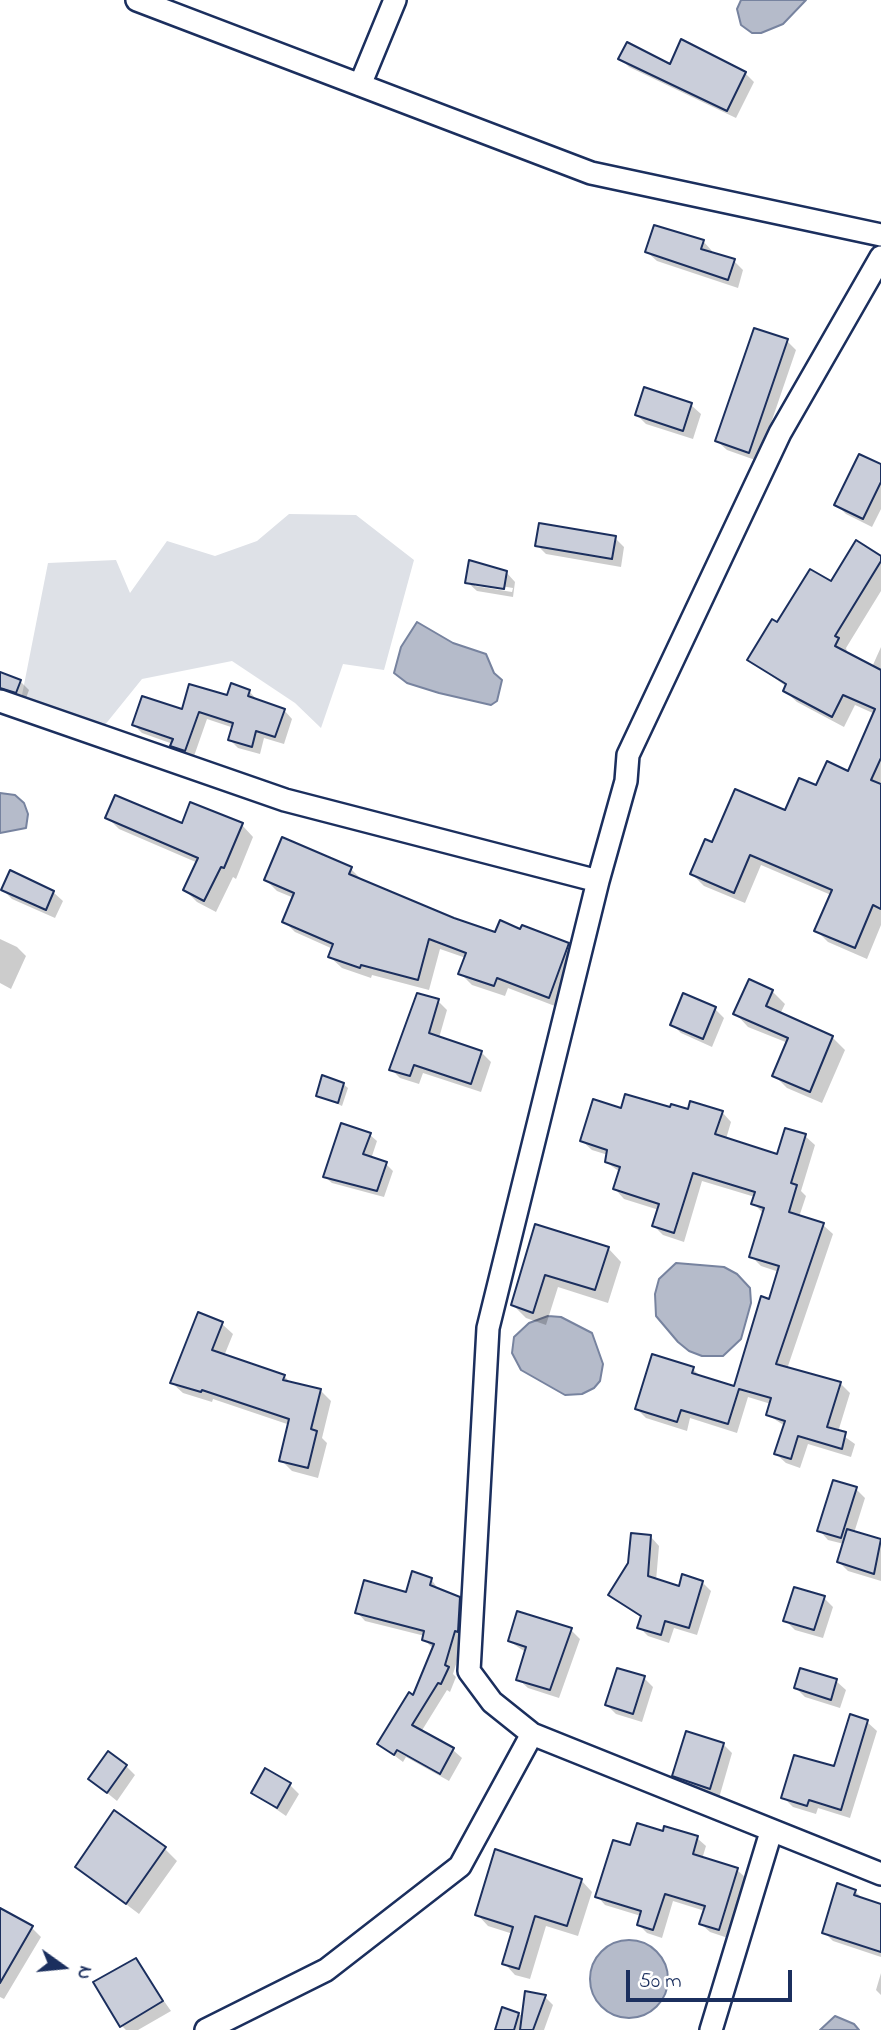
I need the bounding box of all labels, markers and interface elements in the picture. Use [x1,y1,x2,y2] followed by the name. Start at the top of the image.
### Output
[28,1932,98,2002] north arrow
[629,1956,795,2000] scale bar
[69,1963,98,1982] text: N
[639,1967,682,1997] text: 50 m

